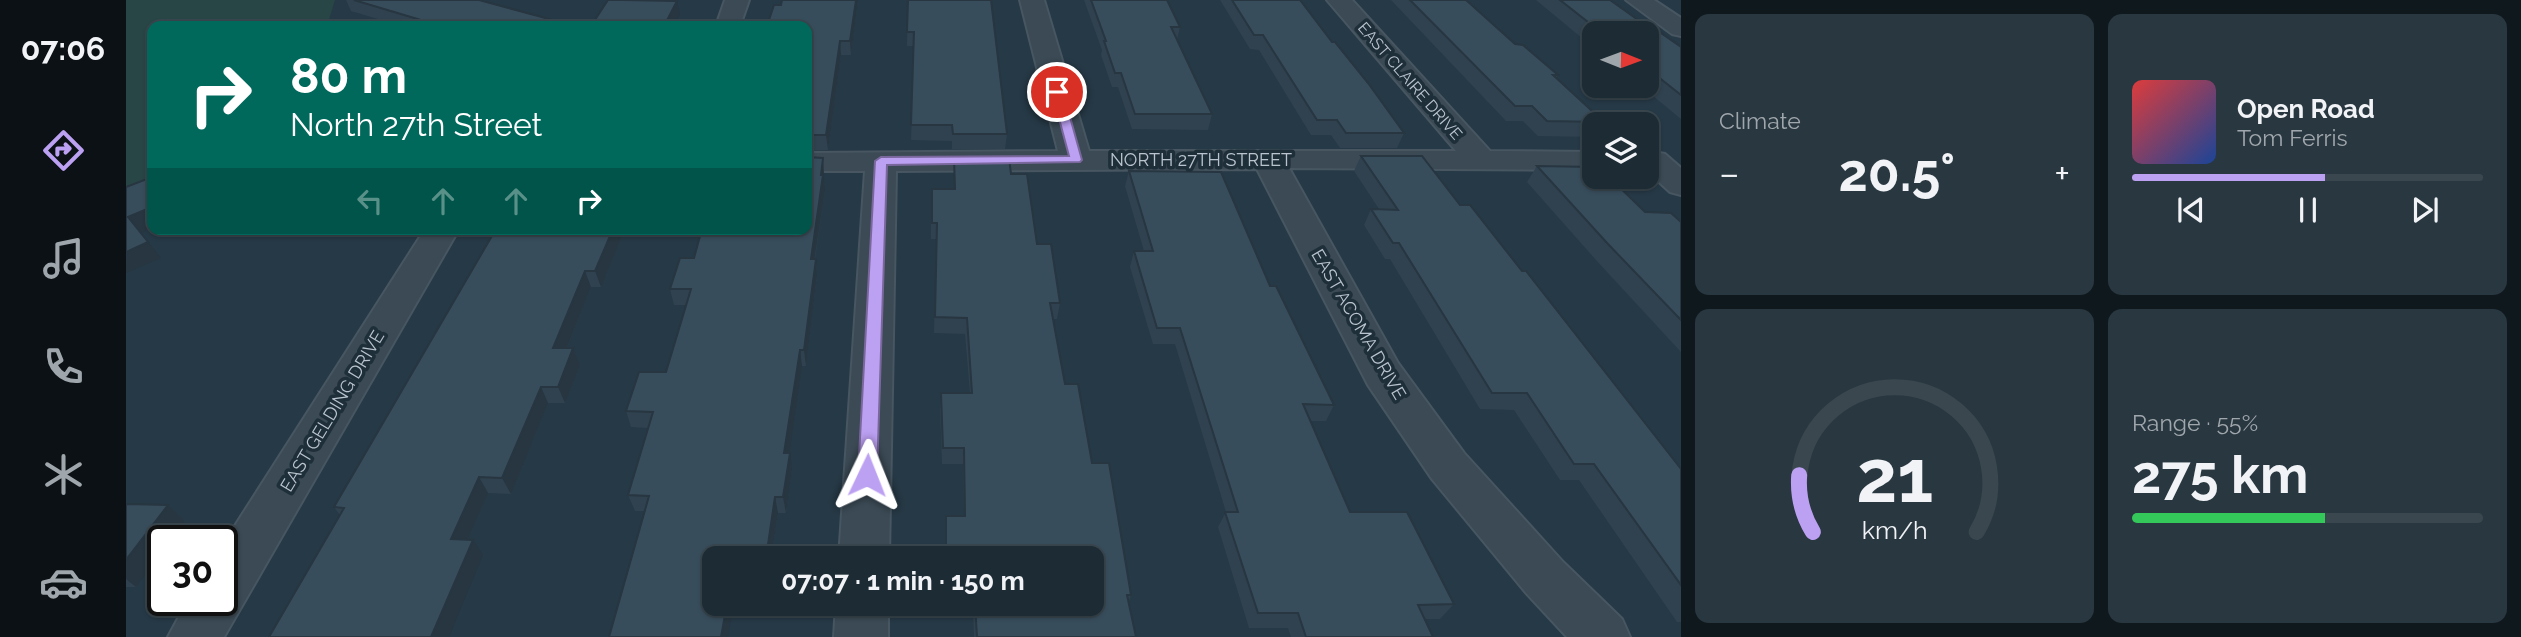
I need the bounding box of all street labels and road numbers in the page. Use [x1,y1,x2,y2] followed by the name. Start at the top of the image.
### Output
[1354,18,1466,144] street label: EAST CLAIRE DRIVE
[1110,149,1292,170] street label: NORTH 27TH STREET
[1307,245,1411,403] street label: EAST ACOMA DRIVE
[276,327,388,495] street label: EAST GELDING DRIVE

